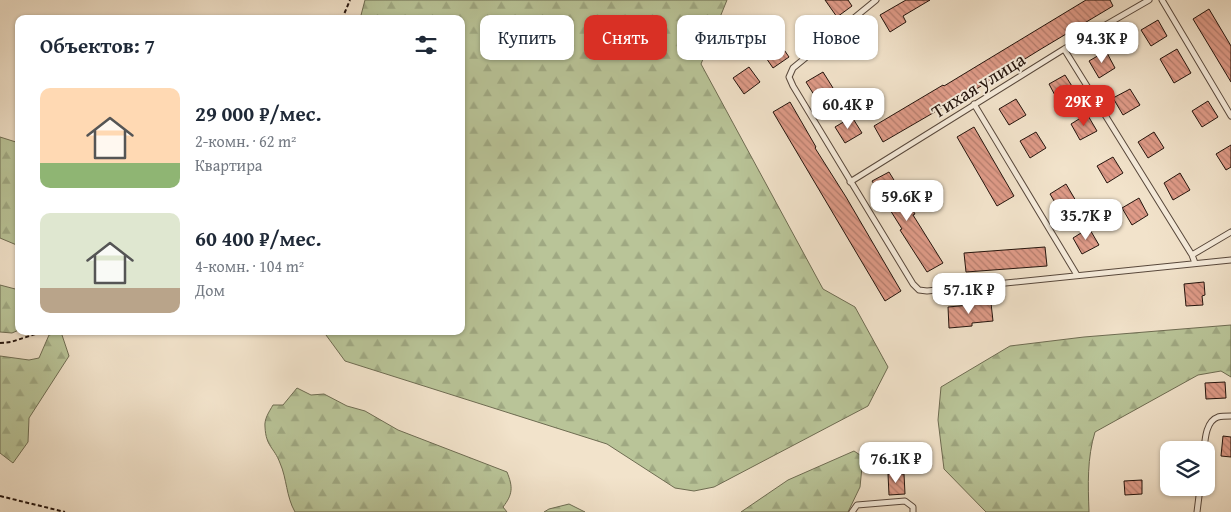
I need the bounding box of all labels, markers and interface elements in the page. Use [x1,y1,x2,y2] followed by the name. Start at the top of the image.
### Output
[480,15,574,60] chip: Купить
[584,15,667,60] chip: Снять
[677,15,785,60] chip: Фильтры
[795,15,878,60] chip: Новое
[1056,22,1148,64] pin: 94.3K ₽
[1076,26,1128,50] text: 94.3K ₽
[40,30,155,61] text: Объектов: 7
[412,31,440,59] icon: filters
[926,45,1030,125] street label: Тихая улица
[1049,84,1119,127] pin: 29K ₽
[802,88,894,130] pin: 60.4K ₽
[1065,89,1103,113] text: 29K ₽
[822,92,874,116] text: 60.4K ₽
[195,98,321,129] text: 29 000 ₽/мес.
[80,108,140,168] icon: home
[195,129,296,153] text: 2-комн. · 62 m²
[195,153,262,177] text: Квартира
[861,180,953,222] pin: 59.6K ₽
[881,184,933,208] text: 59.6K ₽
[1040,198,1132,241] pin: 35.7K ₽
[1060,203,1112,227] text: 35.7K ₽
[195,223,321,254] text: 60 400 ₽/мес.
[80,233,140,293] icon: home
[195,254,304,278] text: 4-комн. · 104 m²
[923,272,1015,315] pin: 57.1K ₽
[943,277,995,301] text: 57.1K ₽
[195,278,225,302] text: Дом
[1160,441,1215,496] map controls
[1160,441,1215,496] button: layers
[850,442,942,484] pin: 76.1K ₽
[870,446,922,470] text: 76.1K ₽

